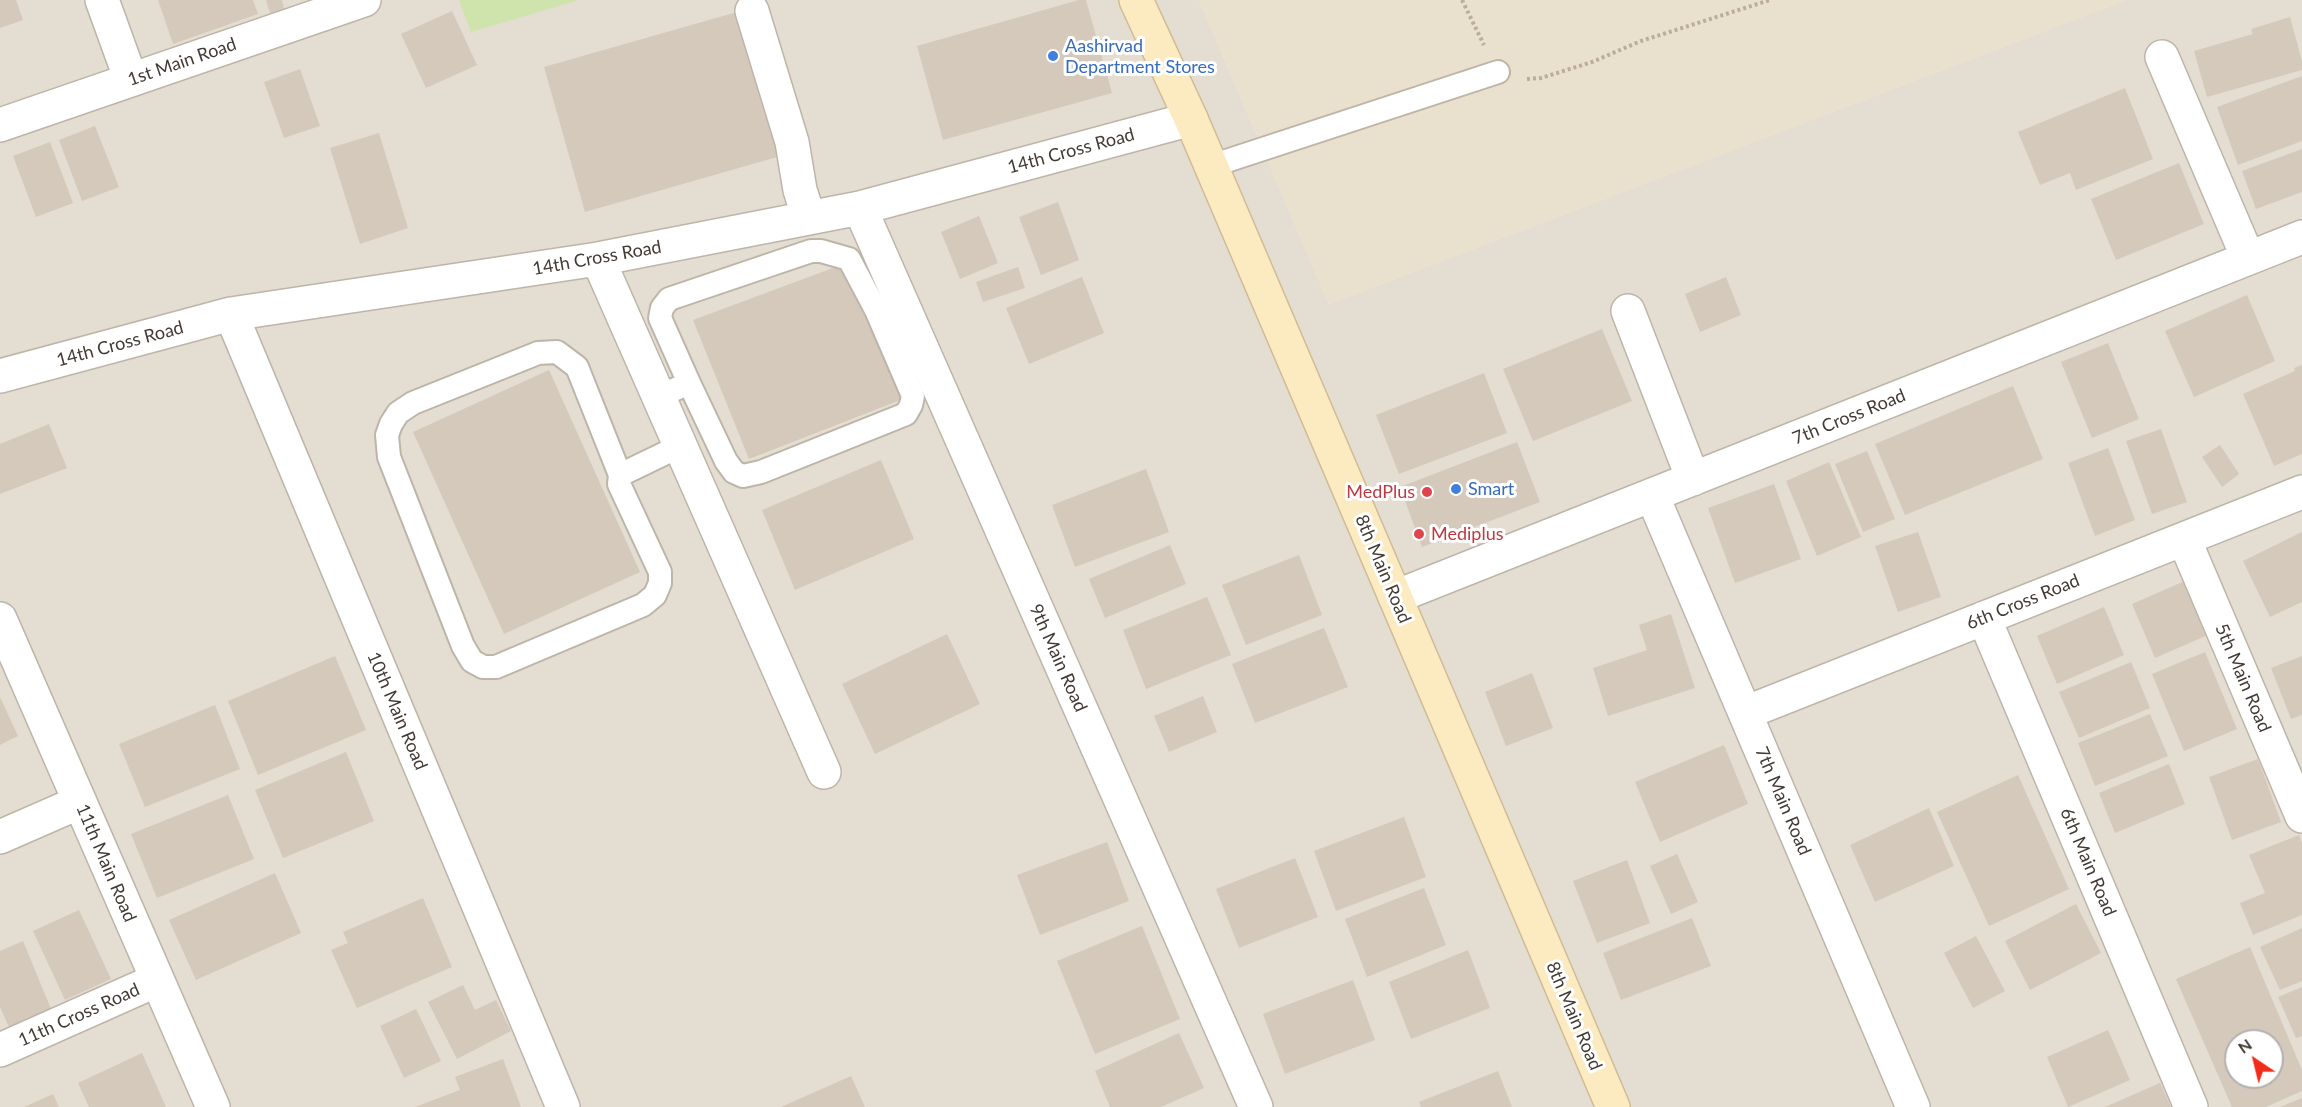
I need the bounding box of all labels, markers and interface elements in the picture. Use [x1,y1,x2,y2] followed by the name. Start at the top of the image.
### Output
[125,33,239,91] street label: 1st Main Road
[1065,35,1215,78] place label: Aashirvad Department Stores
[1046,49,1060,63] marker: Aashirvad Department Stores
[1005,124,1137,178] street label: 14th Cross Road
[531,236,663,280] street label: 14th Cross Road
[54,317,186,371] street label: 14th Cross Road
[1789,385,1909,449] street label: 7th Cross Road
[1468,478,1514,500] place label: Smart
[1346,481,1415,503] place label: MedPlus
[1449,482,1463,496] marker: Smart
[1420,485,1434,499] marker: MedPlus
[1350,511,1416,627] street label: 8th Main Road
[1431,523,1504,545] place label: Mediplus
[1412,527,1426,541] marker: Mediplus
[1963,570,2083,634] street label: 6th Cross Road
[1025,601,1091,715] street label: 9th Main Road
[2210,620,2276,736] street label: 5th Main Road
[362,649,432,773] street label: 10th Main Road
[1750,743,1816,859] street label: 7th Main Road
[71,801,141,925] street label: 11th Main Road
[2055,804,2121,920] street label: 6th Main Road
[1541,958,1607,1074] street label: 8th Main Road
[15,979,143,1051] street label: 11th Cross Road
[2224,1029,2284,1089] north arrow
[2234,1034,2255,1057] text: N

